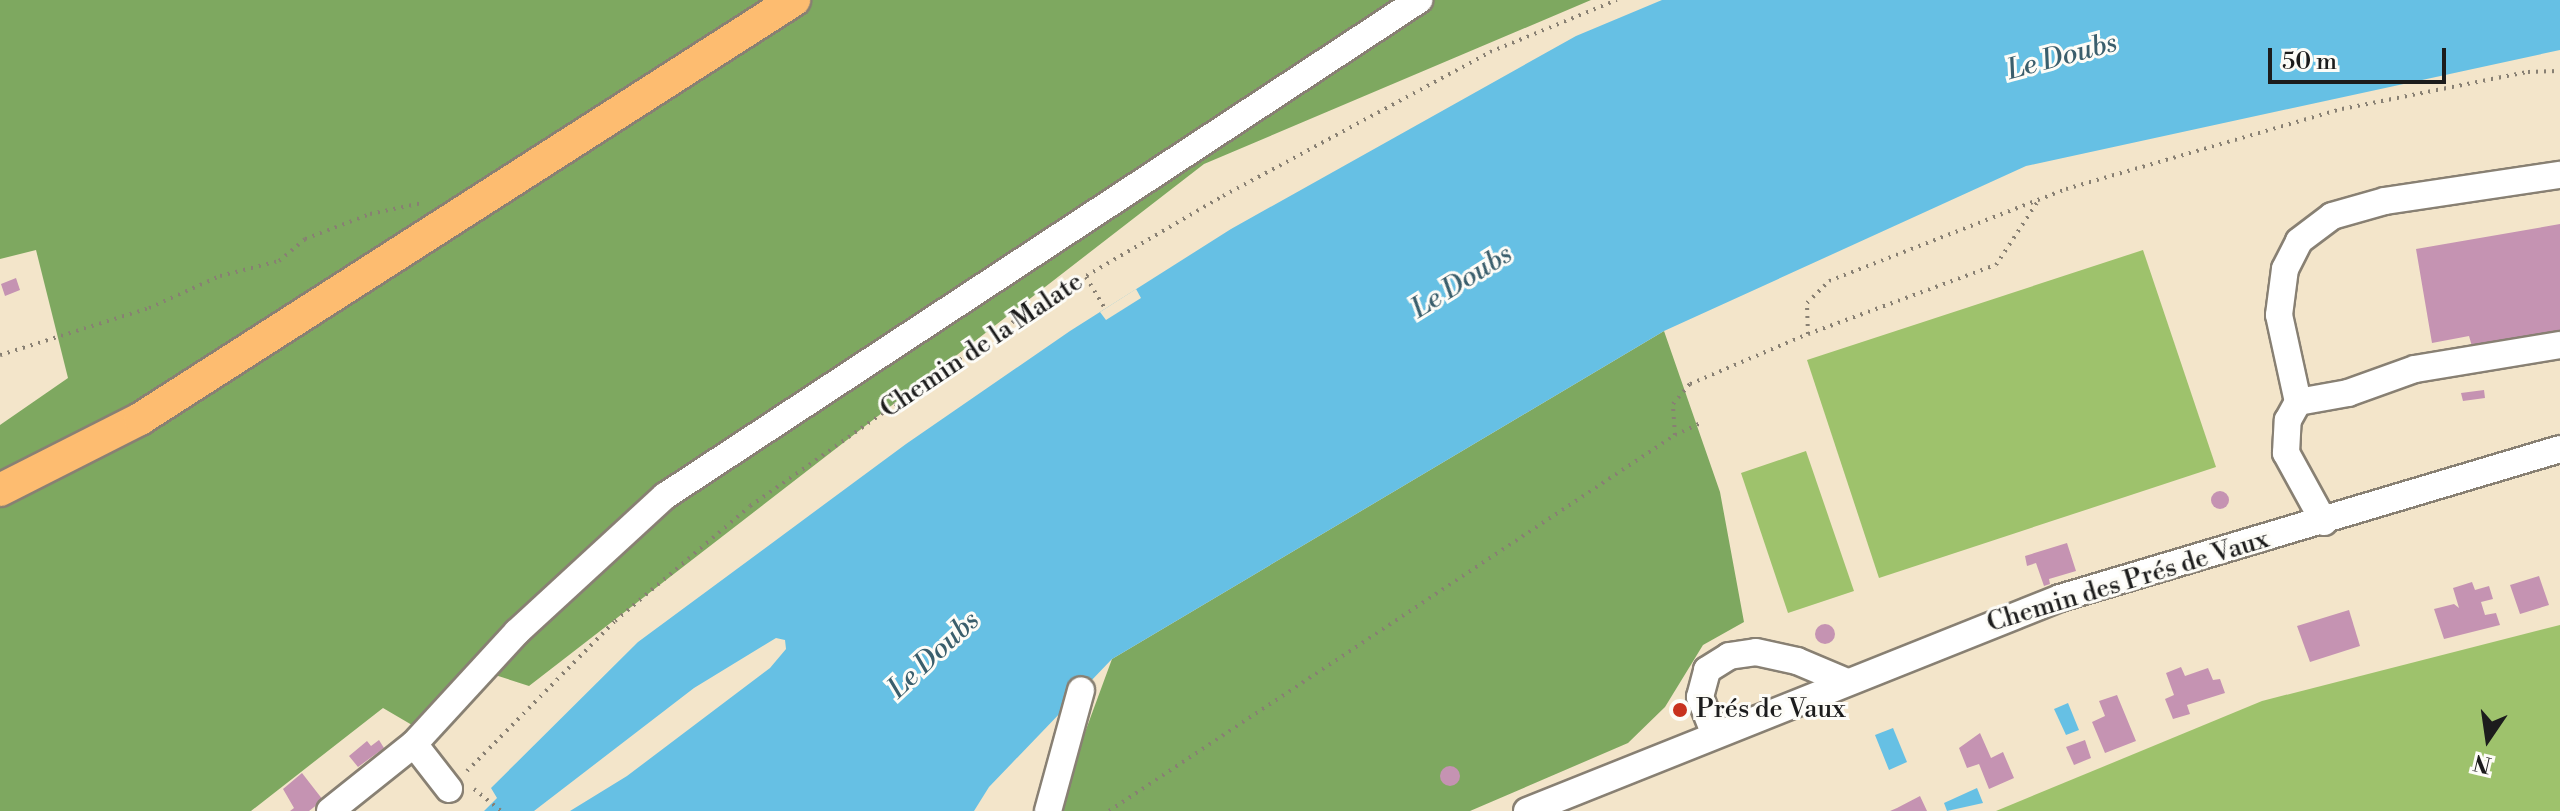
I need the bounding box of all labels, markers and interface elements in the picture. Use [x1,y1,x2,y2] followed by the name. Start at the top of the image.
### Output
[2003,26,2121,88] water label: Le Doubs
[2272,32,2450,82] scale bar
[2282,47,2337,77] text: 50 m
[1405,238,1519,326] water label: Le Doubs
[875,267,1089,425] street label: Chemin de la Malate
[1983,524,2273,640] street label: Chemin des Prés de Vaux
[881,604,987,706] water label: Le Doubs
[1696,694,1845,726] place label: Prés de Vaux
[2448,699,2528,779] north arrow
[1671,701,1689,719] marker: Prés de Vaux
[2471,748,2494,778] text: N

